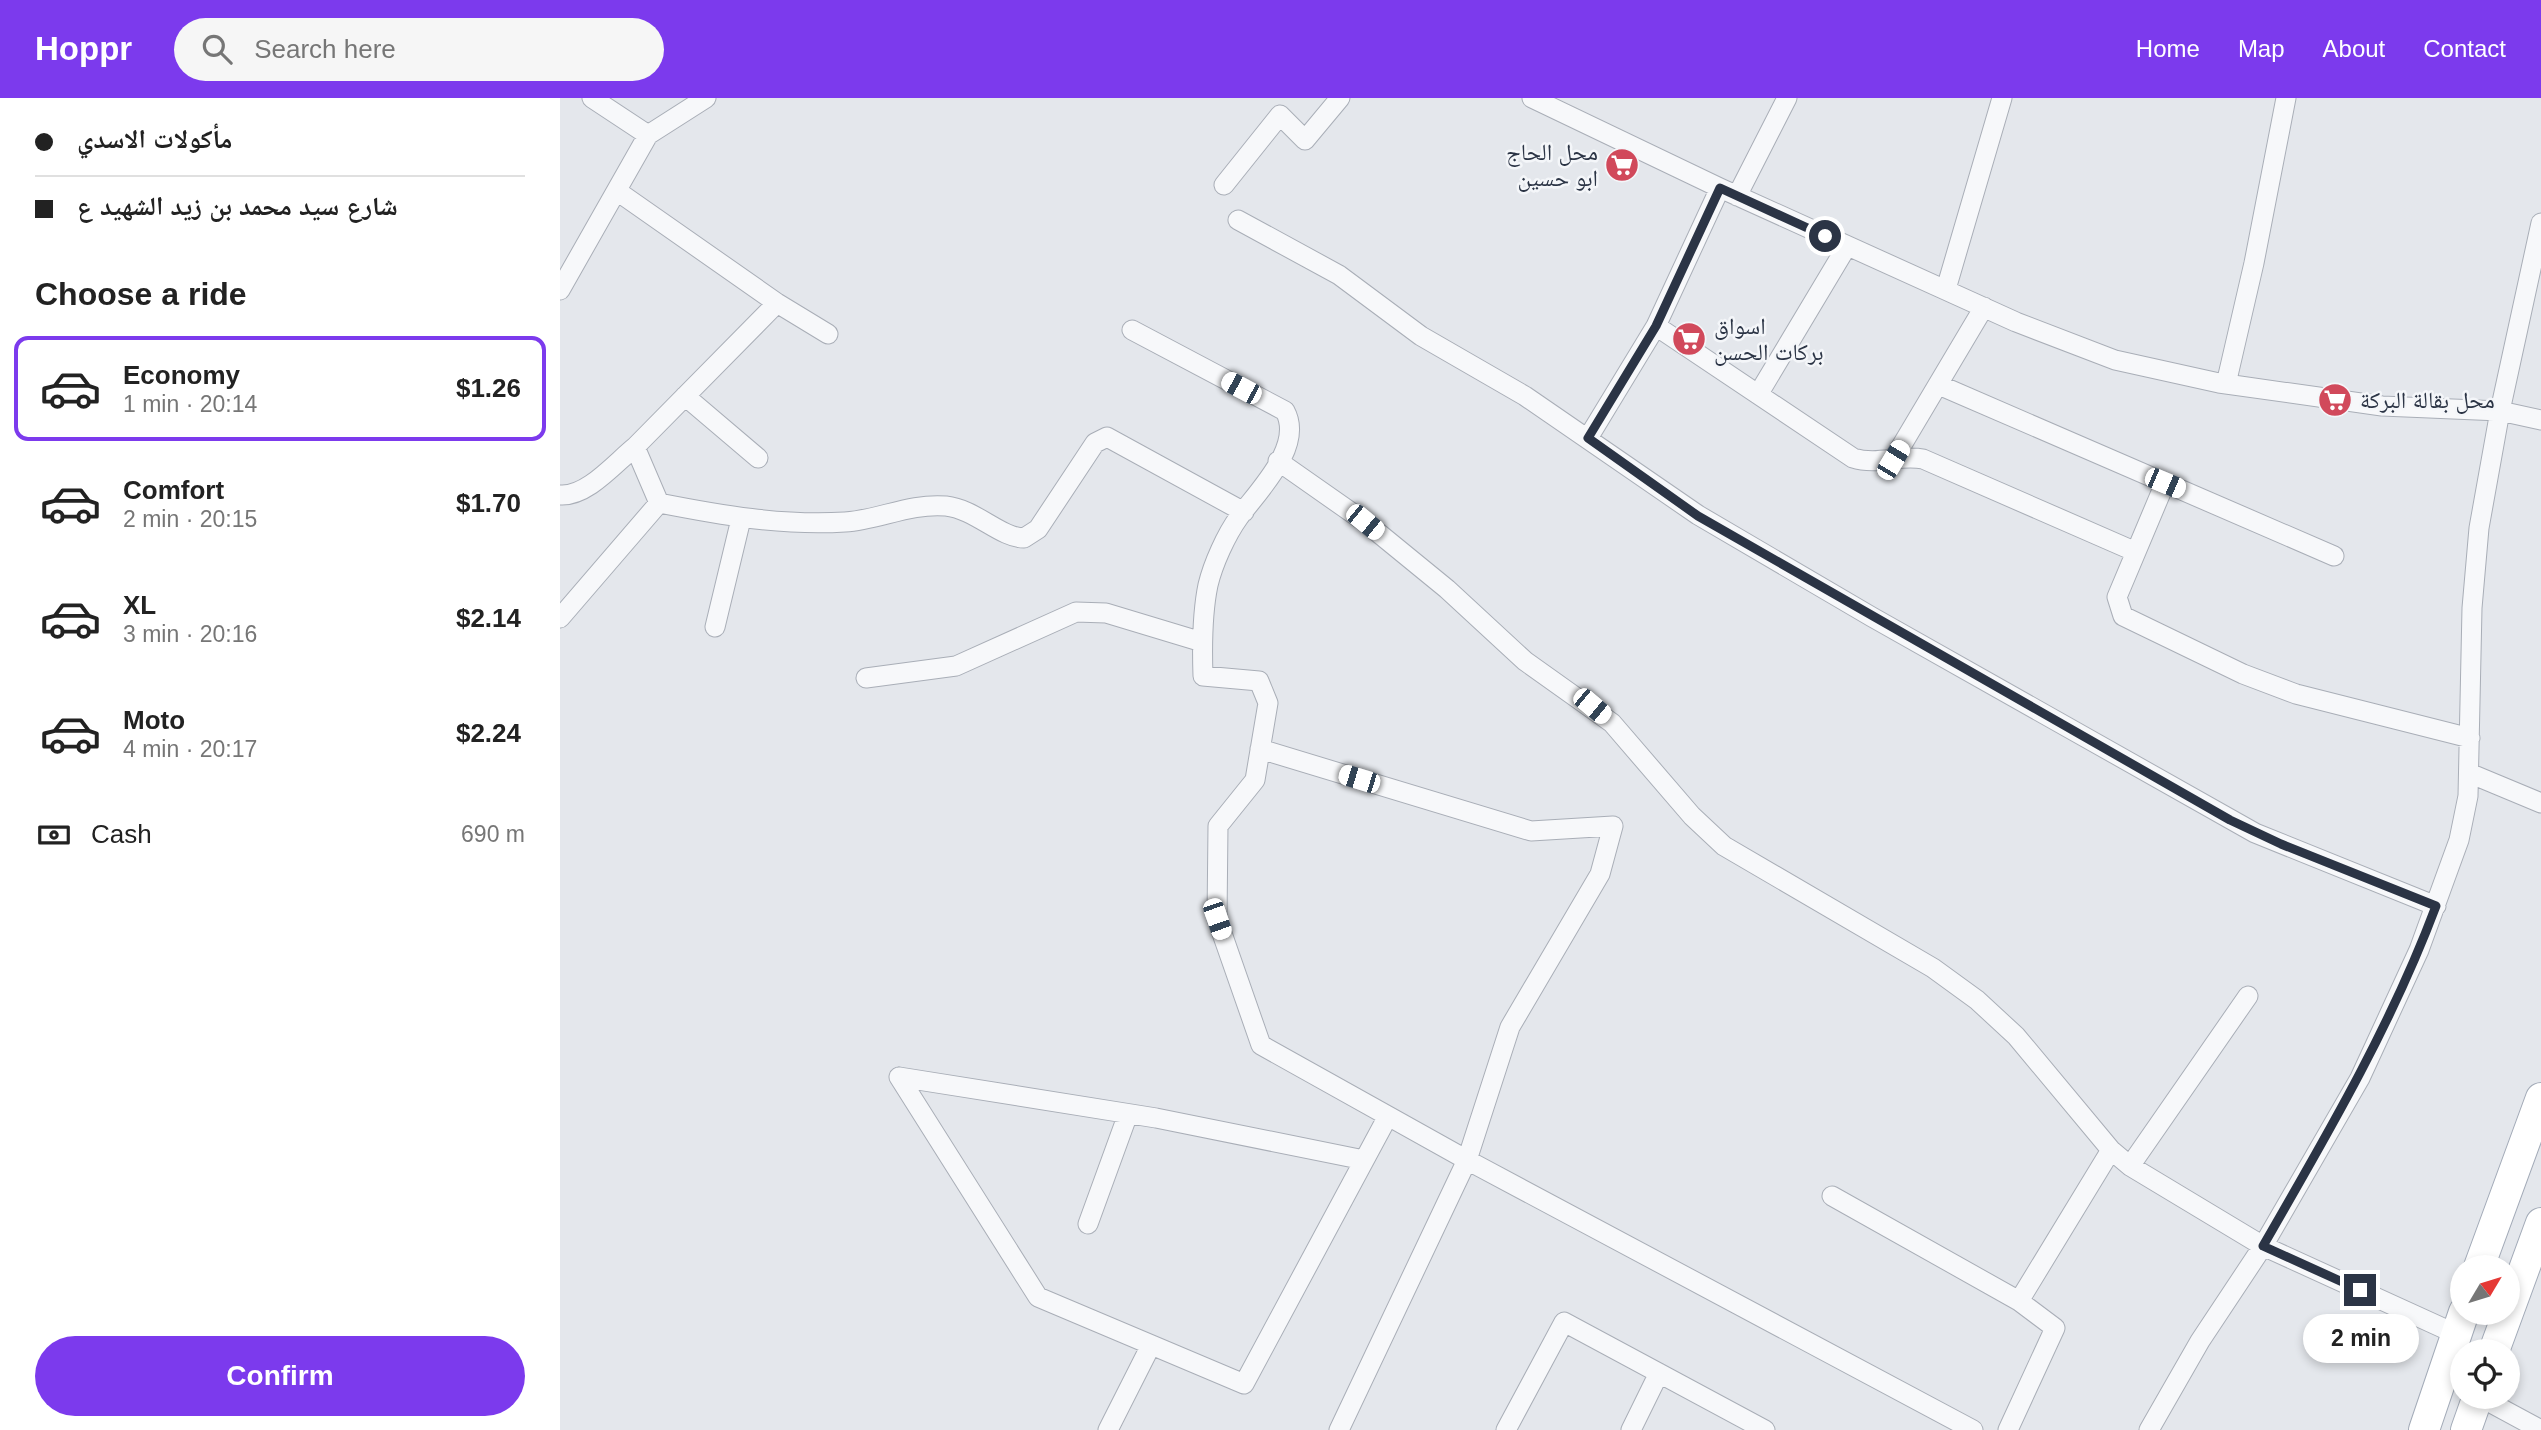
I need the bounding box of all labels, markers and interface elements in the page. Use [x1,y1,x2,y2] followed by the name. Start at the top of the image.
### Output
[174,18,664,81] search box
[35,30,132,67] text: Hoppr
[198,30,236,68] icon: search
[254,34,396,64] text: Search here
[2136,35,2200,62] text: Home
[2238,35,2285,62] text: Map
[2323,35,2385,62] text: About
[2423,35,2506,62] text: Contact
[77,124,232,154] text: مأكولات الاسدي
[1506,139,1598,192] place label: محل الحاج ابو حسين
[1603,146,1641,184] supermarket icon: محل الحاج ابو حسين
[77,191,398,221] text: شارع سيد محمد بن زيد الشهيد ع
[1809,220,1841,252] route start
[35,276,247,312] text: Choose a ride
[1714,313,1824,366] place label: اسواق بركات الحسن
[1670,320,1708,358] supermarket icon: اسواق بركات الحسن
[39,357,102,420] icon: car
[123,360,240,390] text: Economy
[1218,369,1265,407] car
[456,373,521,403] text: $1.26
[2316,381,2354,419] supermarket icon: محل بقالة البركة
[2360,387,2495,414] place label: محل بقالة البركة
[123,391,257,417] text: 1 min · 20:14
[1874,437,1913,483] car
[2142,465,2189,501] car
[39,472,102,535] icon: car
[123,475,224,505] text: Comfort
[456,488,521,518] text: $1.70
[1343,501,1388,543] car
[123,506,257,532] text: 2 min · 20:15
[39,587,102,650] icon: car
[123,590,156,620] text: XL
[456,603,521,633] text: $2.14
[123,621,257,647] text: 3 min · 20:16
[1570,684,1615,728] car
[39,702,102,765] icon: car
[123,705,185,735] text: Moto
[456,718,521,748] text: $2.24
[123,736,257,762] text: 4 min · 20:17
[1336,763,1383,795] car
[35,816,73,854] icon: cash
[91,819,152,849] text: Cash
[461,821,525,847] text: 690 m
[1201,896,1234,942] car
[2450,1255,2520,1325] north arrow
[2450,1255,2520,1409] map controls
[2344,1274,2376,1306] route end
[2302,1314,2418,1364] callout: 2 min
[2331,1325,2391,1351] text: 2 min
[35,1336,525,1416] button: Confirm
[2450,1339,2520,1409] button: locate

